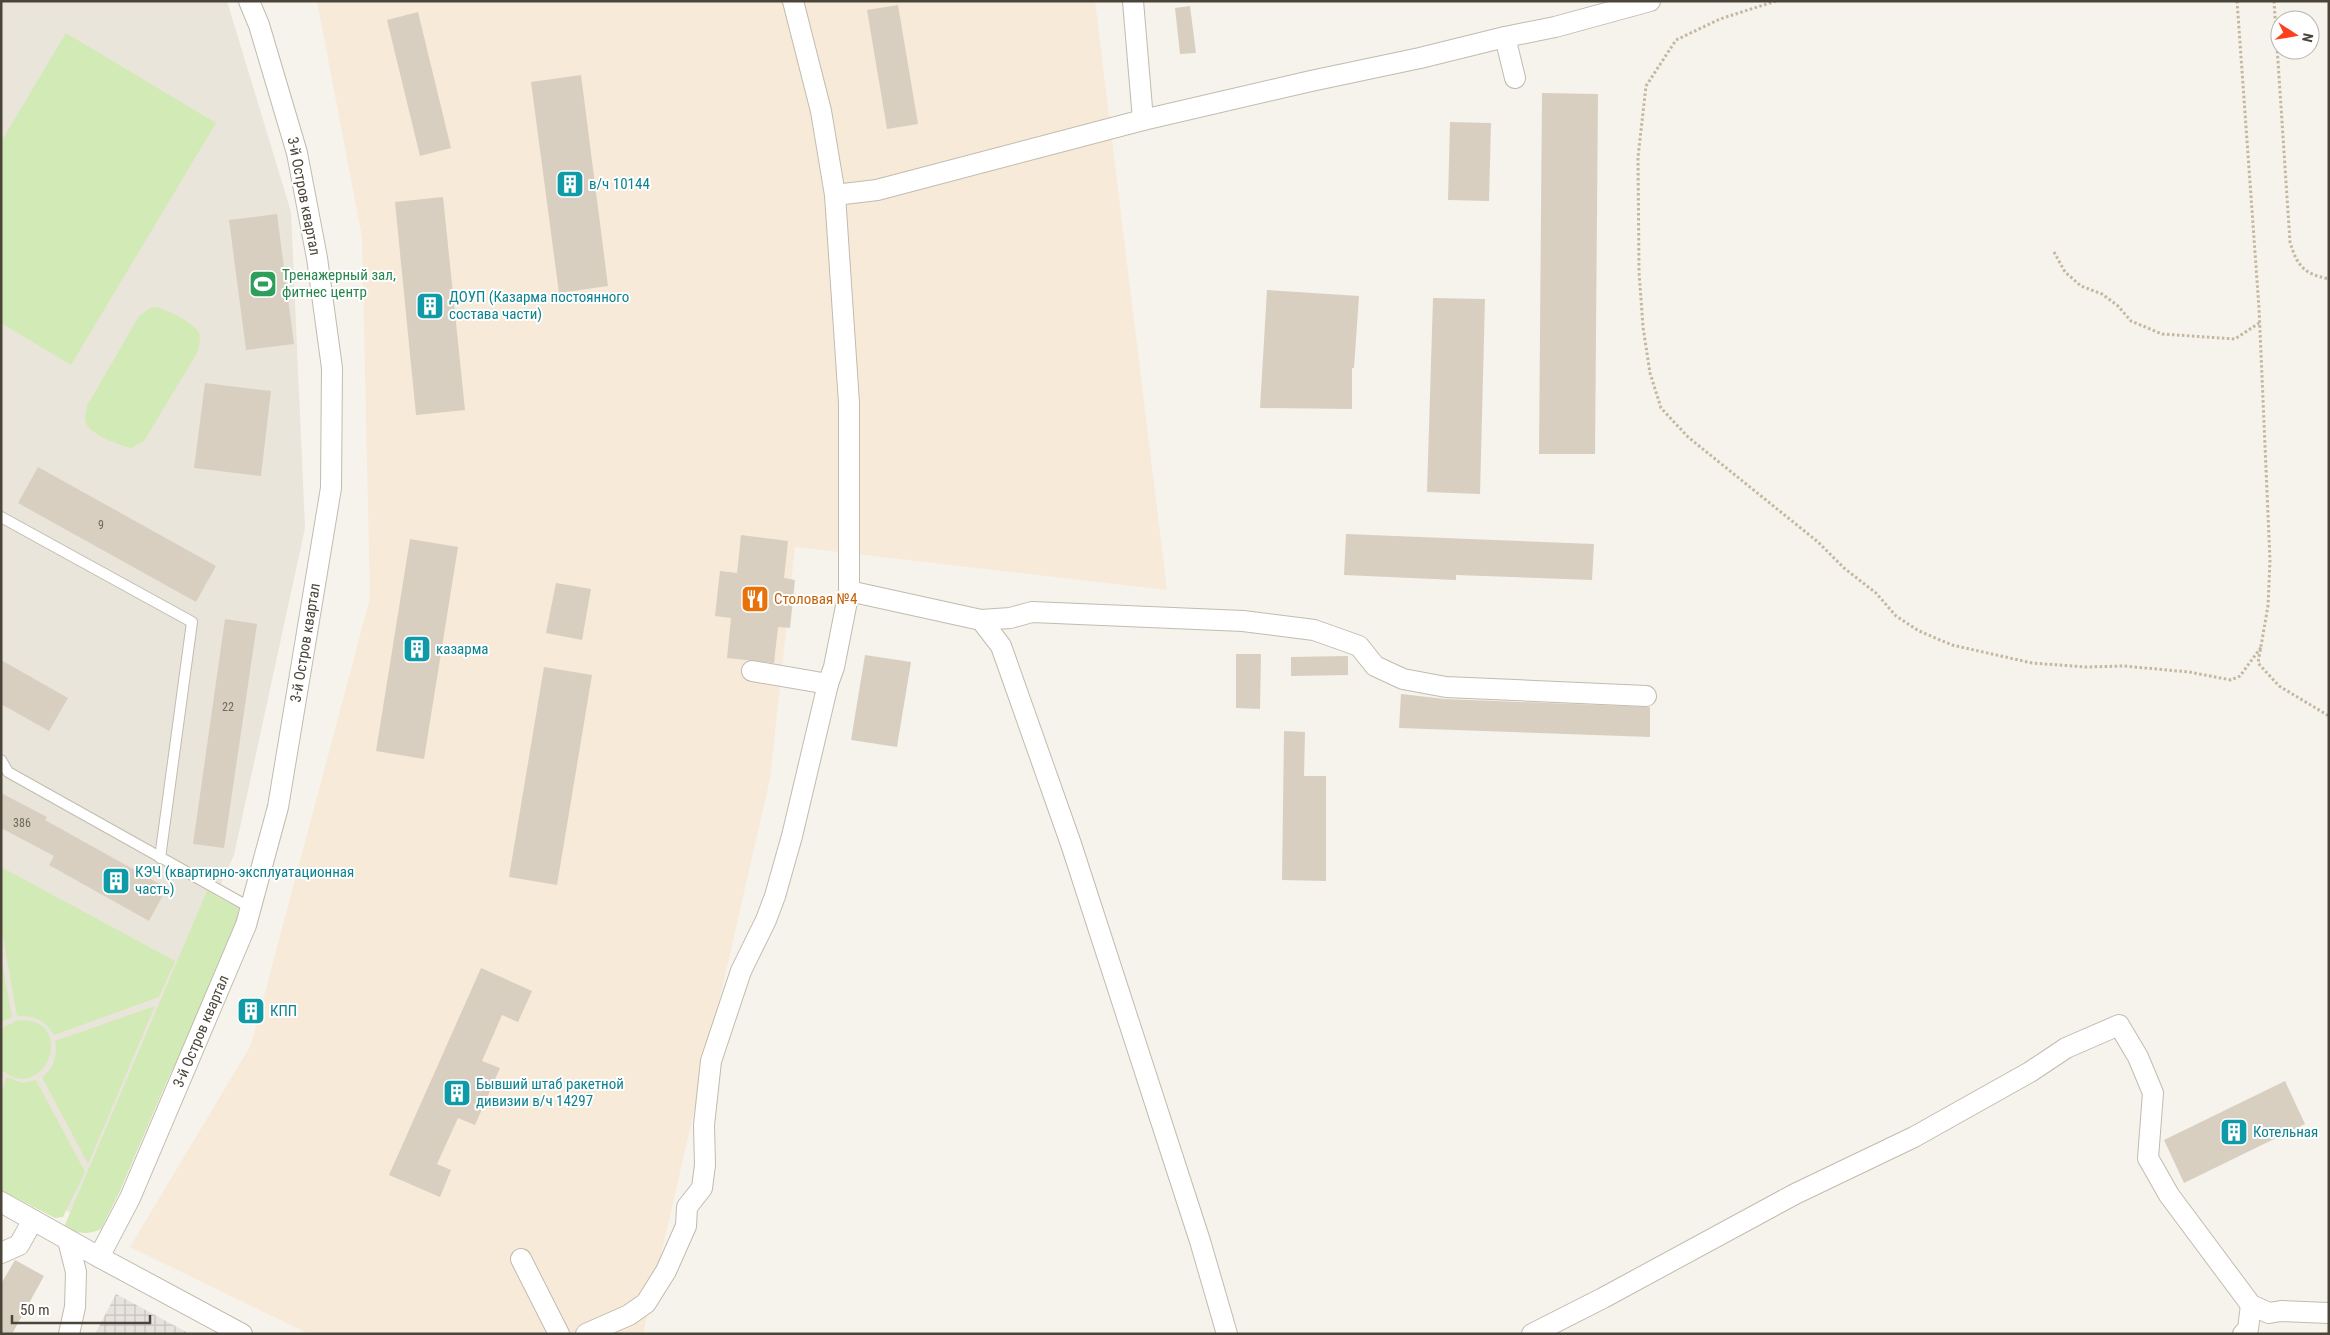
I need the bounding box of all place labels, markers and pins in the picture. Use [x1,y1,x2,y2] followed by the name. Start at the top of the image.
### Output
[555,169,585,199] building icon: в/ч 10144
[589,175,650,193] place label: в/ч 10144
[282,266,396,301] place label: Тренажерный зал, фитнес центр
[248,269,278,299] sports icon: Тренажерный зал, фитнес центр
[449,288,629,323] place label: ДОУП (Казарма постоянного состава части)
[415,291,445,321] building icon: ДОУП (Казарма постоянного состава части)
[740,584,770,614] restaurant icon: Столовая №4
[774,590,857,608] place label: Столовая №4
[402,634,432,664] building icon: казарма
[436,640,489,658] place label: казарма
[135,863,354,898] place label: КЭЧ (квартирно-эксплуатационная часть)
[101,866,131,896] building icon: КЭЧ (квартирно-эксплуатационная часть)
[236,996,266,1026] building icon: КПП
[270,1002,297,1020] place label: КПП
[476,1075,624,1110] place label: Бывший штаб ракетной дивизии в/ч 14297
[442,1078,472,1108] building icon: Бывший штаб ракетной дивизии в/ч 14297
[2219,1117,2249,1147] building icon: Котельная
[2253,1123,2318,1141] place label: Котельная

